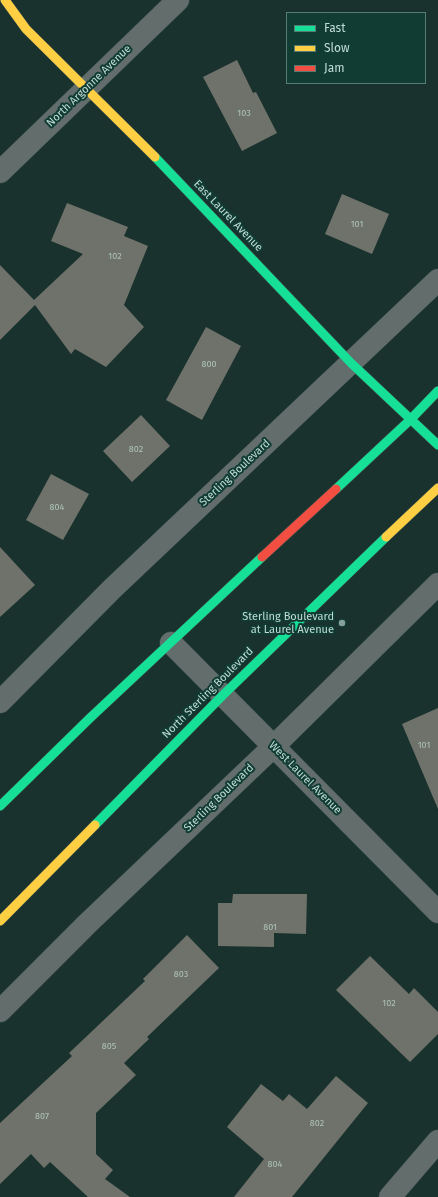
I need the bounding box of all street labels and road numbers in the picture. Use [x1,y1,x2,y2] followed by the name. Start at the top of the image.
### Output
[44,42,134,130] street label: North Argonne Avenue
[191,178,265,254] street label: East Laurel Avenue
[197,437,273,509] street label: Sterling Boulevard
[160,645,256,741] street label: North Sterling Boulevard
[266,739,344,817] street label: West Laurel Avenue
[181,761,257,835] street label: Sterling Boulevard

